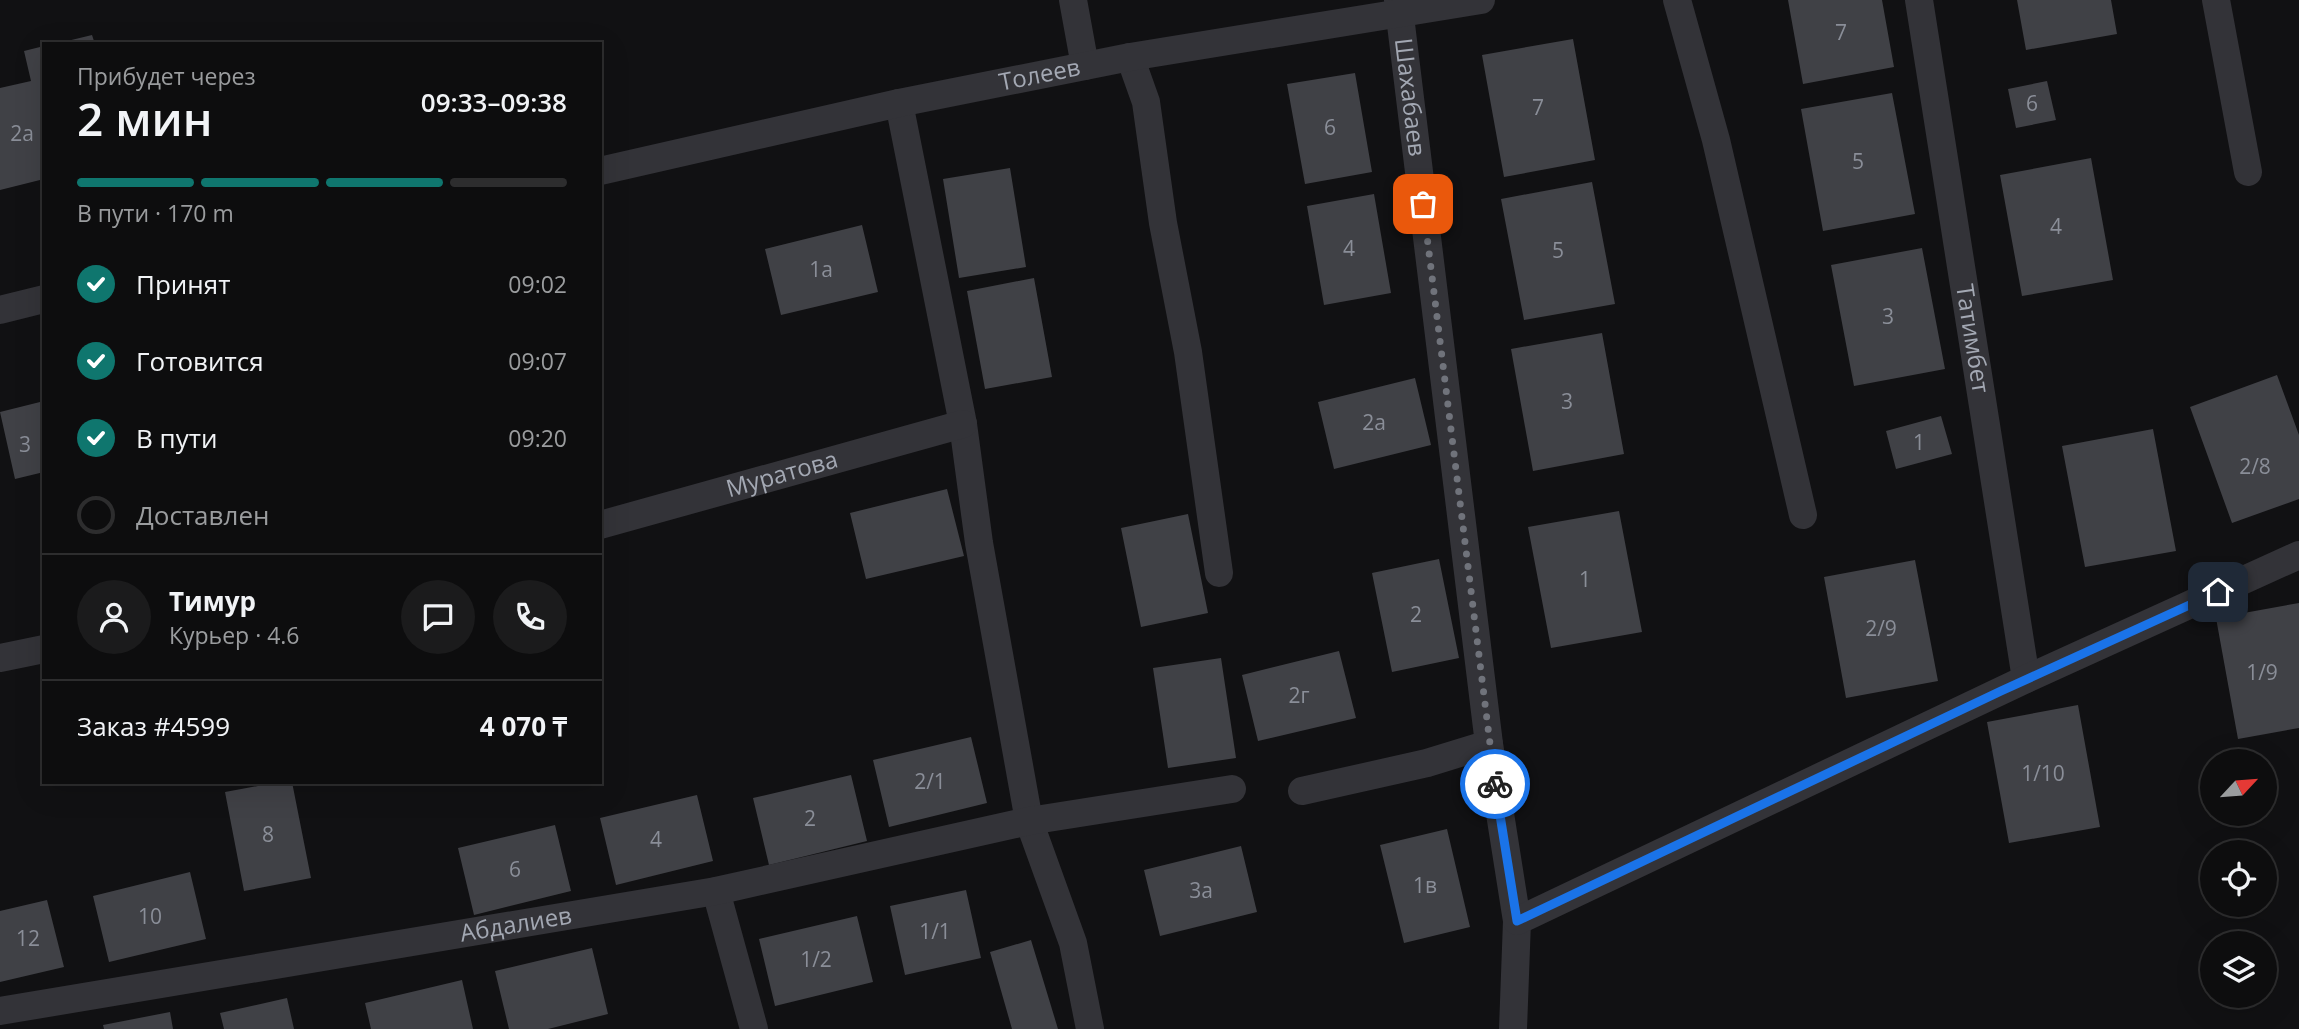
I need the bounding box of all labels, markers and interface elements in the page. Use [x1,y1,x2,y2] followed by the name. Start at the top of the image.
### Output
[1835,18,1847,46] house number: 7
[1388,36,1435,158] street label: Шахабаев
[996,49,1083,98] street label: Толеев
[77,60,256,92] text: Прибудет через
[421,84,567,120] text: 09:33–09:38
[77,87,213,149] text: 2 мин
[2026,89,2038,117] house number: 6
[1532,93,1544,121] house number: 7
[1324,113,1336,141] house number: 6
[10,119,34,147] house number: 2а
[1852,147,1864,175] house number: 5
[1393,174,1453,234] pin
[1404,185,1442,223] icon: bag
[77,197,234,229] text: В пути · 170 m
[2050,212,2062,240] house number: 4
[1343,234,1355,262] house number: 4
[1552,236,1564,264] house number: 5
[809,255,833,283] house number: 1а
[77,265,115,303] icon: check
[136,266,230,302] text: Принят
[508,268,567,300] text: 09:02
[1949,282,1999,395] street label: Татимбет
[1882,302,1894,330] house number: 3
[77,342,115,380] icon: check
[136,343,264,379] text: Готовится
[508,345,567,377] text: 09:07
[1561,387,1573,415] house number: 3
[1362,408,1386,436] house number: 2а
[77,419,115,457] icon: check
[136,420,217,456] text: В пути
[508,422,567,454] text: 09:20
[1913,428,1925,456] house number: 1
[19,430,31,458] house number: 3
[722,442,841,504] street label: Муратова
[2239,452,2271,480] house number: 2/8
[136,497,269,533] text: Доставлен
[2188,562,2248,622] pin
[1579,565,1591,593] house number: 1
[2199,573,2237,611] icon: home
[77,580,151,654] button: person
[401,580,475,654] button: chat
[493,580,567,654] button: phone
[169,583,256,619] text: Тимур
[1410,600,1422,628] house number: 2
[1865,614,1897,642] house number: 2/9
[169,619,300,651] text: Курьер · 4.6
[2246,658,2278,686] house number: 1/9
[1288,681,1310,709] house number: 2г
[77,708,230,744] text: Заказ #4599
[480,708,567,744] text: 4 070 ₸
[1460,749,1530,819] courier
[2200,749,2277,826] north arrow
[2200,749,2277,1008] map controls
[2021,759,2065,787] house number: 1/10
[1476,765,1514,803] icon: bike
[914,767,946,795] house number: 2/1
[804,804,816,832] house number: 2
[262,820,274,848] house number: 8
[650,825,662,853] house number: 4
[2200,840,2277,917] button: locate
[509,855,521,883] house number: 6
[1413,871,1437,899] house number: 1в
[1189,876,1213,904] house number: 3а
[457,897,574,949] street label: Абдалиев
[138,902,162,930] house number: 10
[919,917,951,945] house number: 1/1
[16,924,40,952] house number: 12
[2200,931,2277,1008] button: layers
[800,945,832,973] house number: 1/2

